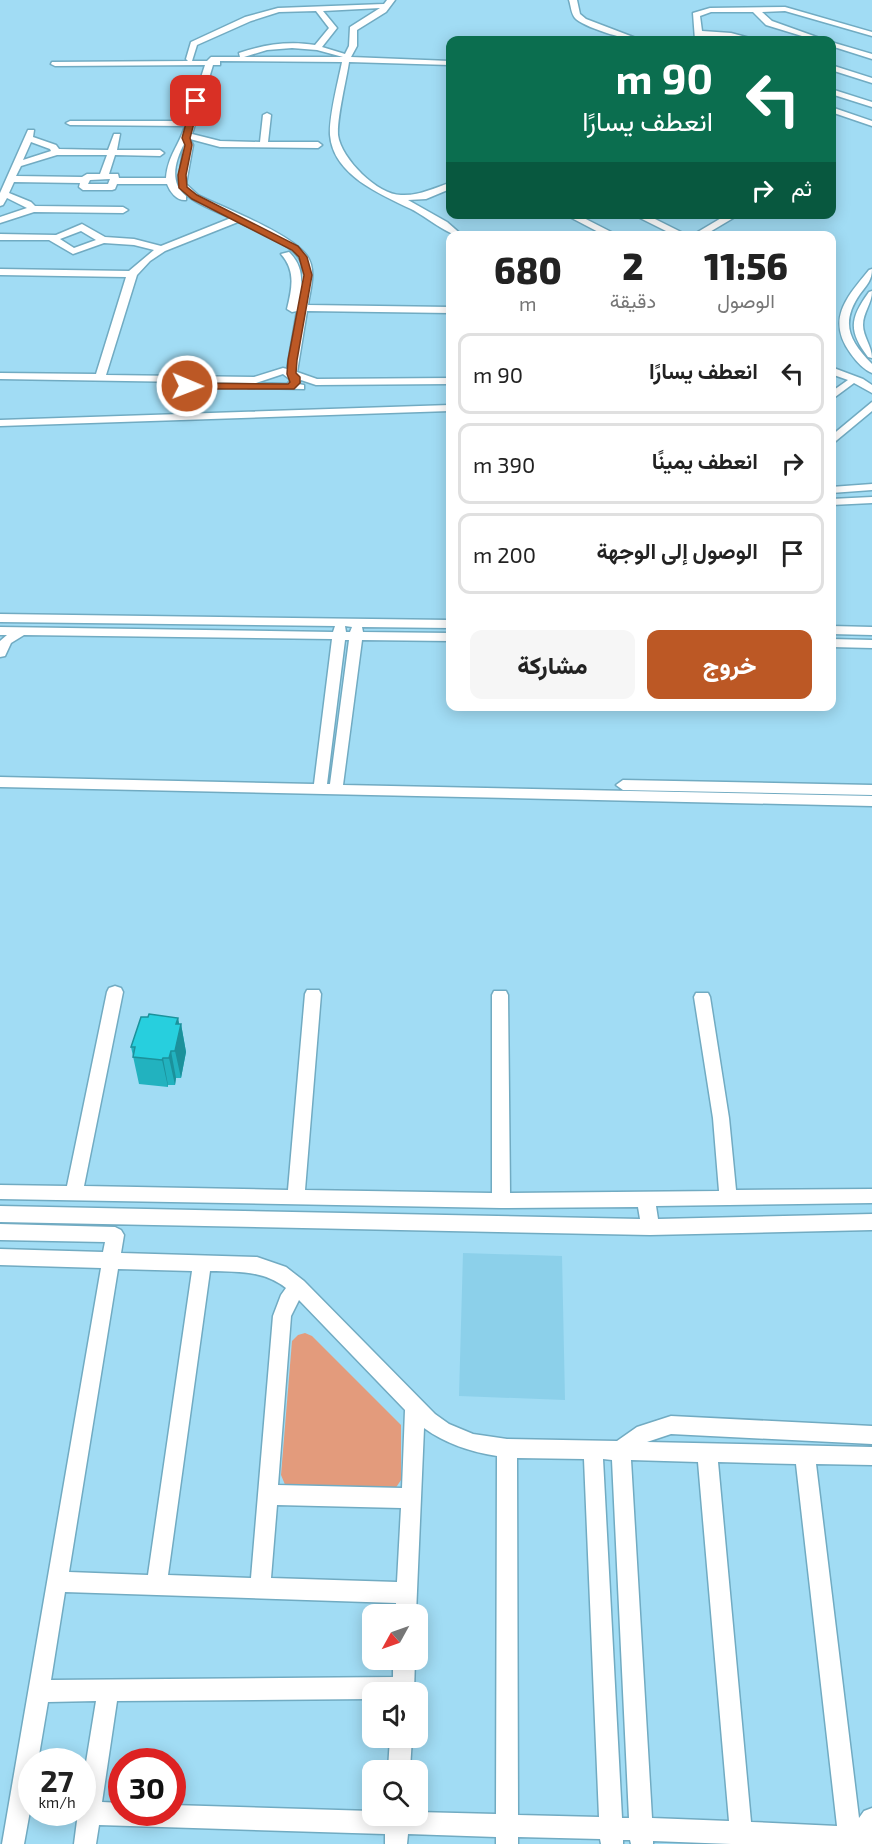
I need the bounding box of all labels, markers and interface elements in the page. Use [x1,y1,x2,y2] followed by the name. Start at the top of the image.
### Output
[616,52,713,102] text: 90 m
[734,60,812,138] icon: left
[170,75,221,126] pin
[179,84,212,117] icon: arrive
[582,104,713,136] text: انعطف يسارًا
[746,174,779,207] icon: right
[791,174,812,200] text: ثم
[622,244,644,287] text: 2
[704,244,788,287] text: 11:56
[494,248,562,291] text: 680
[610,288,656,312] text: دقيقة
[717,288,775,312] text: الوصول
[519,291,537,315] text: m
[155,354,219,418] position arrow
[649,357,758,383] text: انعطف يسارًا
[776,357,809,390] icon: left
[473,361,523,387] text: 90 m
[652,447,758,473] text: انعطف يمينًا
[776,447,809,480] icon: right
[473,451,535,477] text: 390 m
[596,537,758,563] text: الوصول إلى الوجهة
[776,537,809,570] icon: arrive
[473,541,536,567] text: 200 m
[470,630,635,699] button: مشاركة
[647,630,812,699] button: خروج
[362,1604,428,1670] north arrow
[362,1604,428,1826] map controls
[362,1682,428,1748] button: sound
[108,1748,186,1826] speed limit sign: 30
[362,1760,428,1826] button: search
[40,1762,74,1798] text: 27
[38,1793,76,1811] text: km/h

